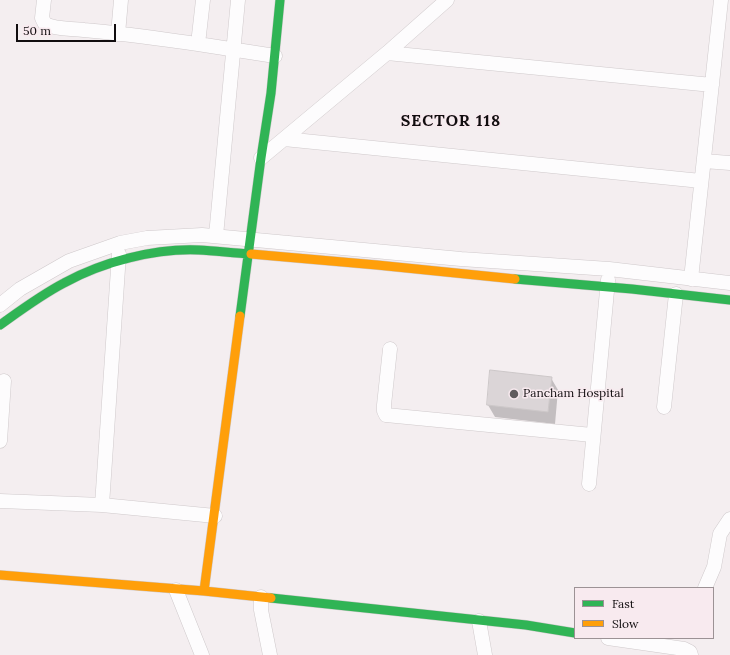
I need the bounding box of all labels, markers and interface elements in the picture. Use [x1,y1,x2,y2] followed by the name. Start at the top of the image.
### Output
[18,16,118,42] scale bar
[23,23,51,38] text: 50 m
[401,111,501,131] district label: SECTOR 118
[523,387,624,401] place label: Pancham Hospital
[508,388,520,400] marker: Pancham Hospital
[574,587,714,639] legend
[612,596,635,611] text: Fast
[612,616,639,631] text: Slow

